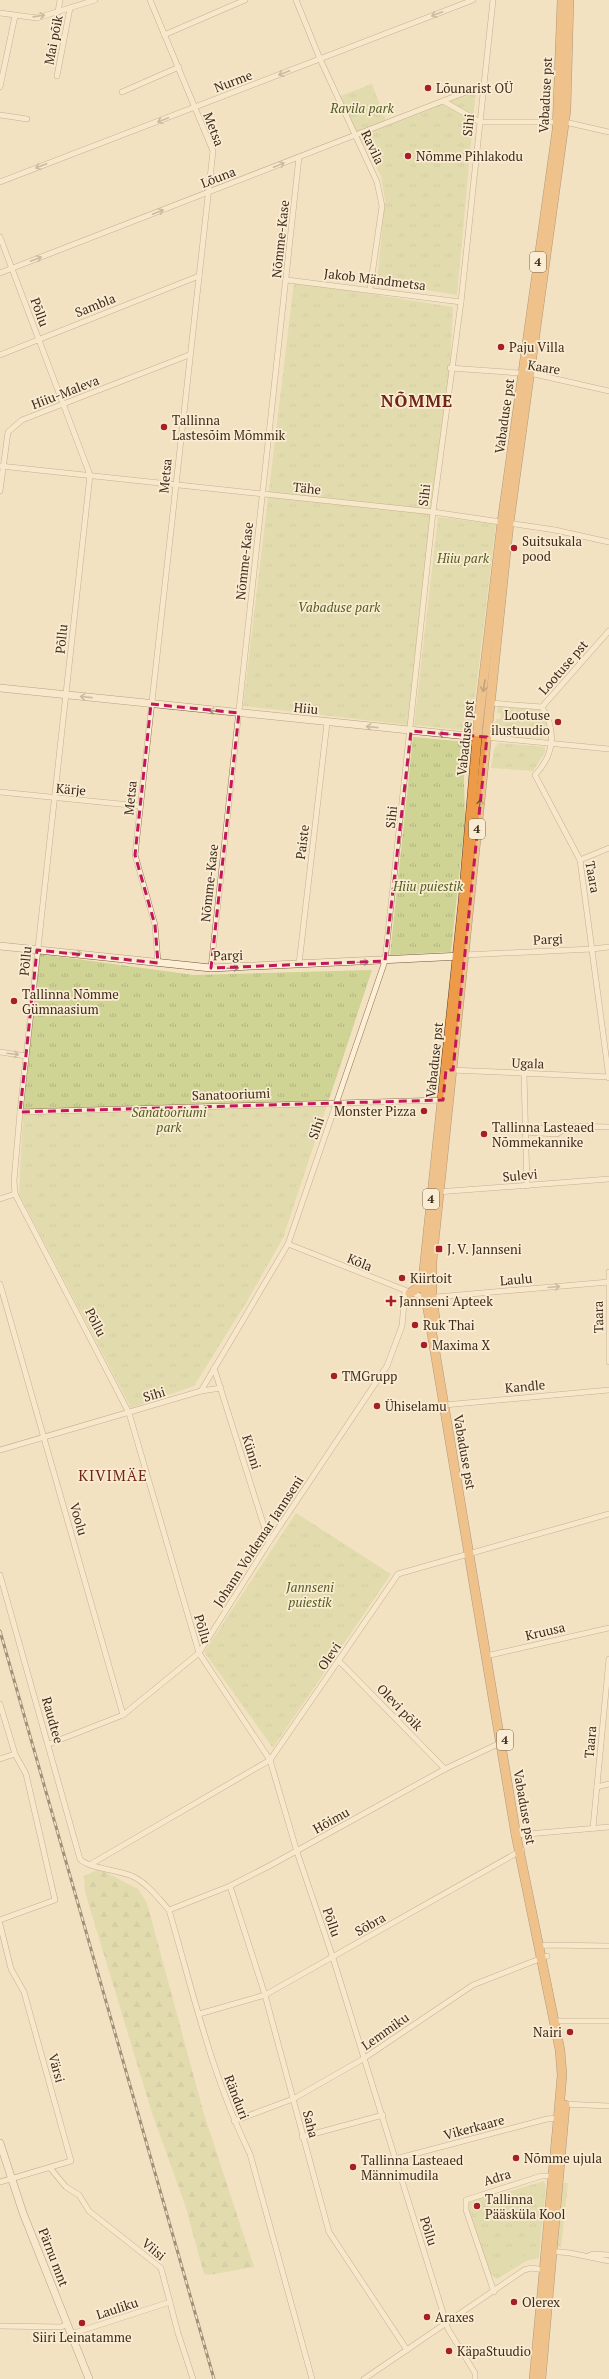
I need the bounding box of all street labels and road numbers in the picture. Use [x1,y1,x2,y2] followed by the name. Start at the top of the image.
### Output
[39,13,67,66] street label: Mai põik
[534,56,556,133] street label: Vabaduse pst
[211,65,255,97] street label: Nurme
[199,110,229,149] street label: Metsa
[458,113,478,137] street label: Sihi
[357,127,389,167] street label: Ravila
[198,162,238,192] street label: Lõuna
[267,199,293,279] street label: Nõmme-Kase
[530,252,546,272] road number: 4
[323,264,427,294] street label: Jakob Mändmetsa
[72,289,118,321] street label: Sambla
[26,295,54,330] street label: Põllu
[526,356,562,378] street label: Kaare
[28,371,102,413] street label: Hiiu-Maleva
[490,377,518,455] street label: Vabaduse pst
[154,457,176,494] street label: Metsa
[292,478,322,498] street label: Tähe
[414,483,434,507] street label: Sihi
[231,521,257,601] street label: Nõmme-Kase
[50,623,72,655] street label: Põllu
[534,636,592,698] street label: Lootuse pst
[293,698,320,718] street label: Hiiu
[452,699,478,777] street label: Vabaduse pst
[55,779,87,799] street label: Kärje
[119,779,141,816] street label: Metsa
[381,805,401,829] street label: Sihi
[469,819,485,839] road number: 4
[291,823,313,861] street label: Paiste
[196,843,222,923] street label: Nõmme-Kase
[581,860,605,895] street label: Taara
[533,929,564,949] street label: Pargi
[14,945,36,977] street label: Põllu
[213,946,243,964] street label: Pargi
[421,1021,447,1099] street label: Vabaduse pst
[511,1053,545,1073] street label: Ugala
[191,1084,271,1104] street label: Sanatooriumi
[304,1114,328,1142] street label: Sihi
[502,1164,538,1185] street label: Sulevi
[423,1189,439,1209] road number: 4
[345,1249,376,1275] street label: Kõla
[499,1269,534,1289] street label: Laulu
[589,1300,607,1333] street label: Taara
[81,1305,111,1340] street label: Põllu
[504,1375,546,1397] street label: Kandle
[141,1382,167,1406] street label: Sihi
[450,1413,480,1491] street label: Vabaduse pst
[238,1433,266,1472] street label: Künni
[209,1472,307,1610] street label: Johann Voldemar Jannseni
[66,1500,92,1538] street label: Voolu
[190,1612,216,1646] street label: Põllu
[523,1618,567,1644] street label: Kruusa
[313,1638,345,1674] street label: Olevi
[373,1680,427,1735] street label: Olevi põik
[38,1695,68,1745] street label: Raudtee
[580,1725,600,1759] street label: Taara
[497,1730,513,1750] road number: 4
[510,1768,540,1846] street label: Vabaduse pst
[309,1802,353,1837] street label: Hõimu
[319,1905,346,1940] street label: Põllu
[351,1908,389,1940] street label: Sõbra
[358,2008,413,2054] street label: Lemmiku
[44,2051,70,2085] street label: Värsi
[220,2072,254,2122] street label: Ränduri
[299,2108,323,2140] street label: Saha
[442,2110,506,2144] street label: Vikerkaare
[481,2164,513,2190] street label: Adra
[416,2214,442,2248] street label: Põllu
[35,2225,73,2289] street label: Pärnu mnt
[138,2234,170,2264] street label: Viisi
[94,2293,141,2323] street label: Lauliku

